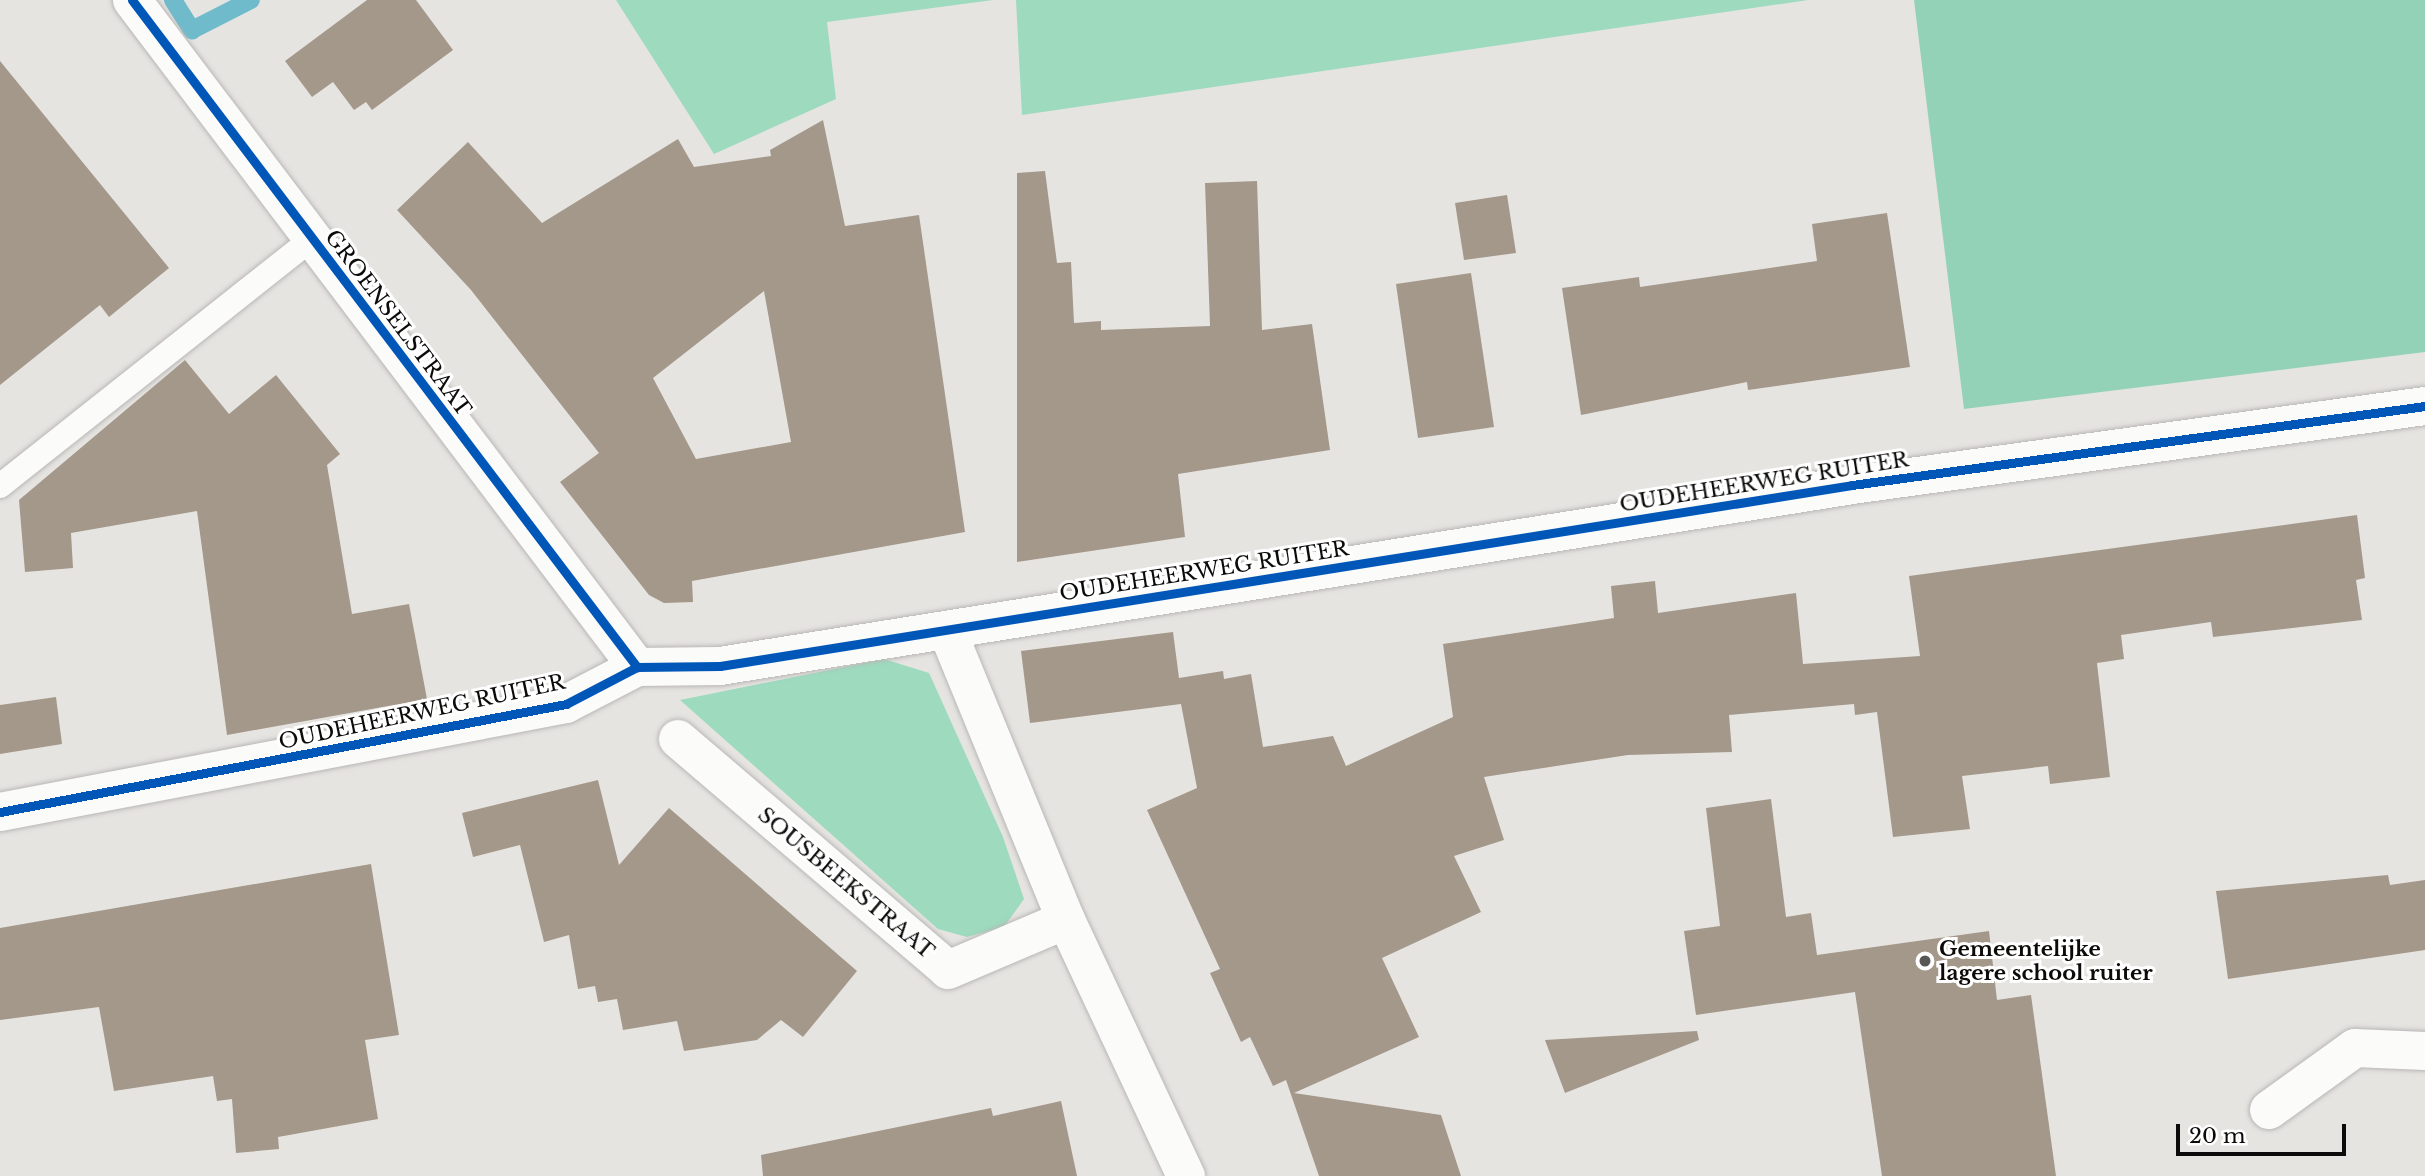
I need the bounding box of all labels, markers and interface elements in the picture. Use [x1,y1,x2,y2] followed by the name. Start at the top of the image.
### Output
[320,225,476,421] street label: GROENSELSTRAAT
[1618,447,1910,517] street label: OUDEHEERWEG RUITER
[1058,536,1350,606] street label: OUDEHEERWEG RUITER
[276,669,568,755] street label: OUDEHEERWEG RUITER
[753,802,939,964] street label: SOUSBEEKSTRAAT
[1939,936,2153,986] place label: Gemeentelijke lagere school ruiter
[1917,953,1933,969] marker: Gemeentelijke lagere school ruiter
[2180,1110,2350,1154] scale bar
[2189,1123,2246,1149] text: 20 m

